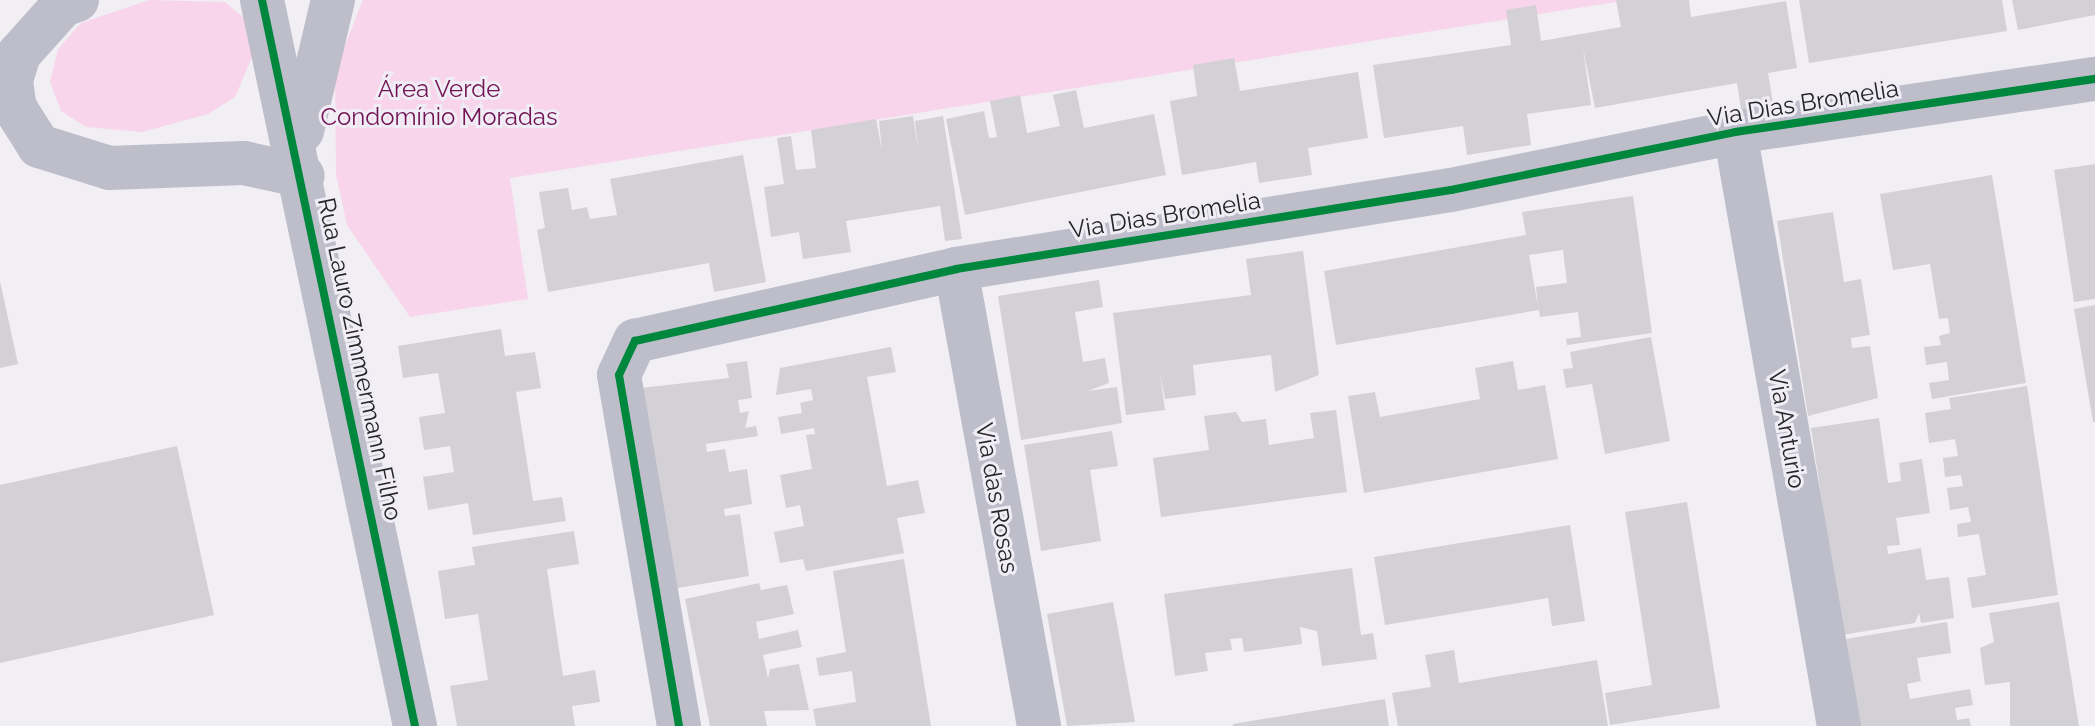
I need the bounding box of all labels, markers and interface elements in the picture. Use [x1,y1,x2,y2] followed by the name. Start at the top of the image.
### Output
[1705,74,1901,132] street label: Via Dias Bromelia
[320,75,558,131] park label: Área Verde Condomínio Moradas
[1067,186,1263,244] street label: Via Dias Bromelia
[312,195,408,523] street label: Rua Lauro Zimmermann Filho
[1762,367,1812,491] street label: Via Anturio
[970,421,1024,575] street label: Via das Rosas

